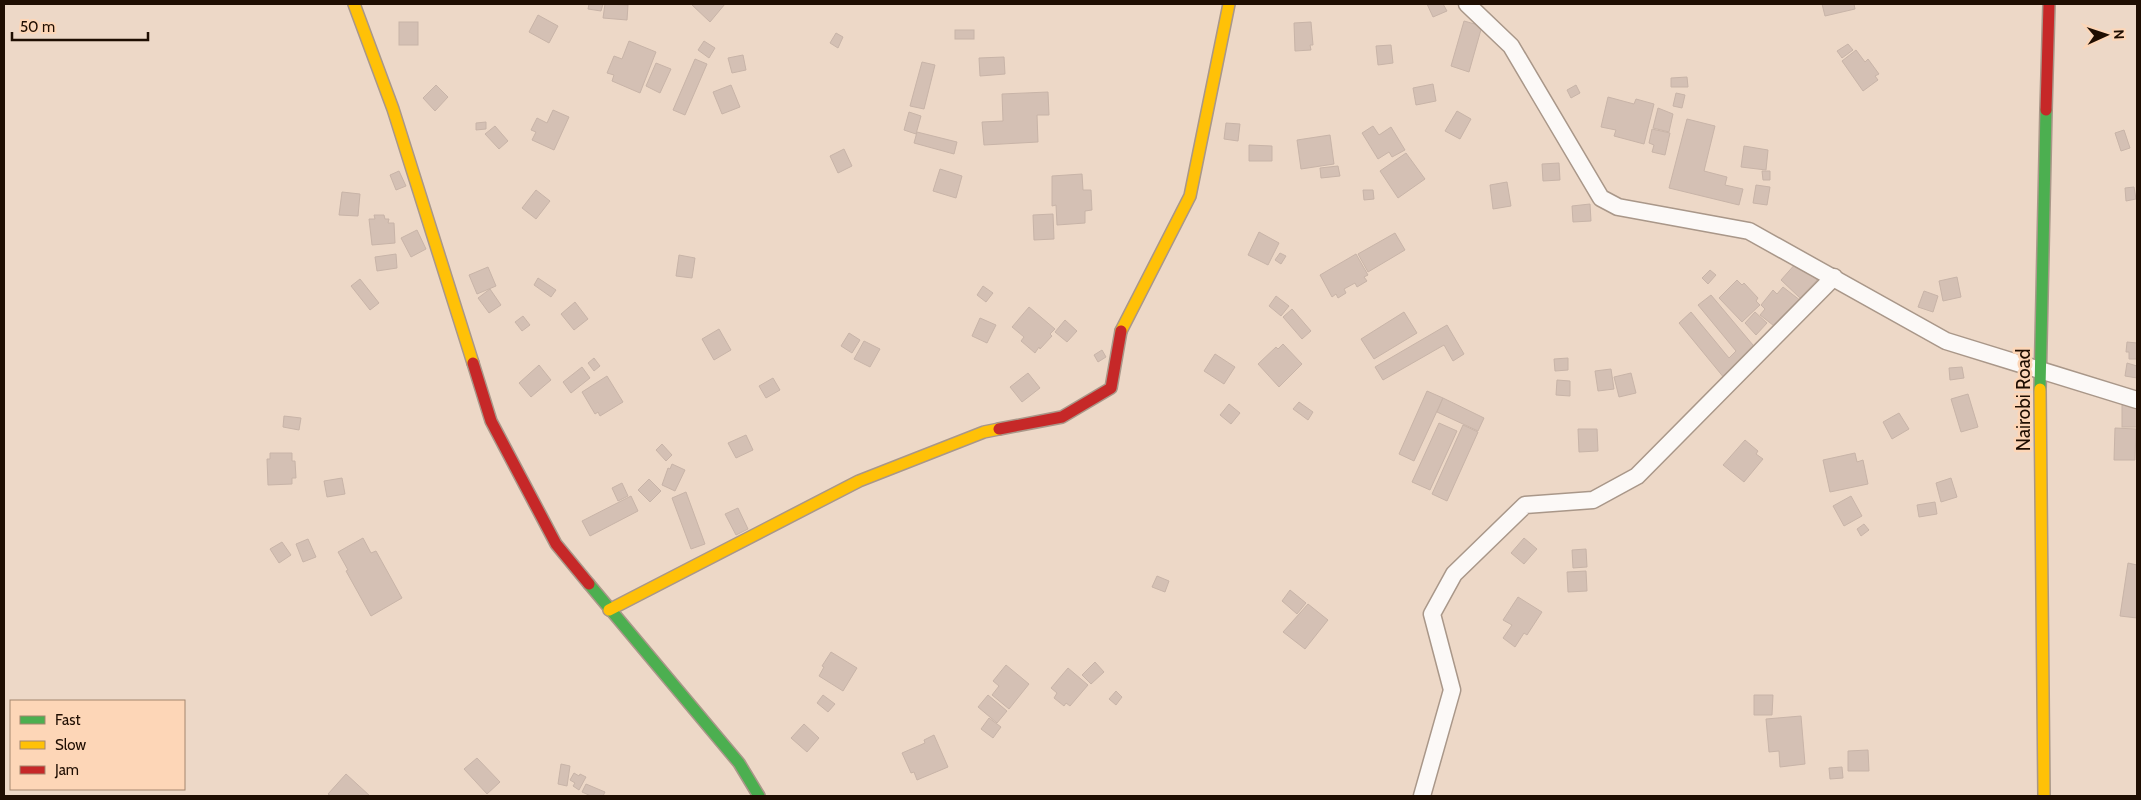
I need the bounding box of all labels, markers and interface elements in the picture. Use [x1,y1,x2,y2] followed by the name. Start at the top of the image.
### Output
[12,10,149,42] scale bar
[2081,10,2131,60] north arrow
[20,18,55,36] text: 50 m
[2110,29,2128,40] text: N
[2012,349,2035,451] street label: Nairobi Road
[10,700,185,790] legend
[55,711,80,729] text: Fast
[55,736,86,754] text: Slow
[54,761,79,779] text: Jam

